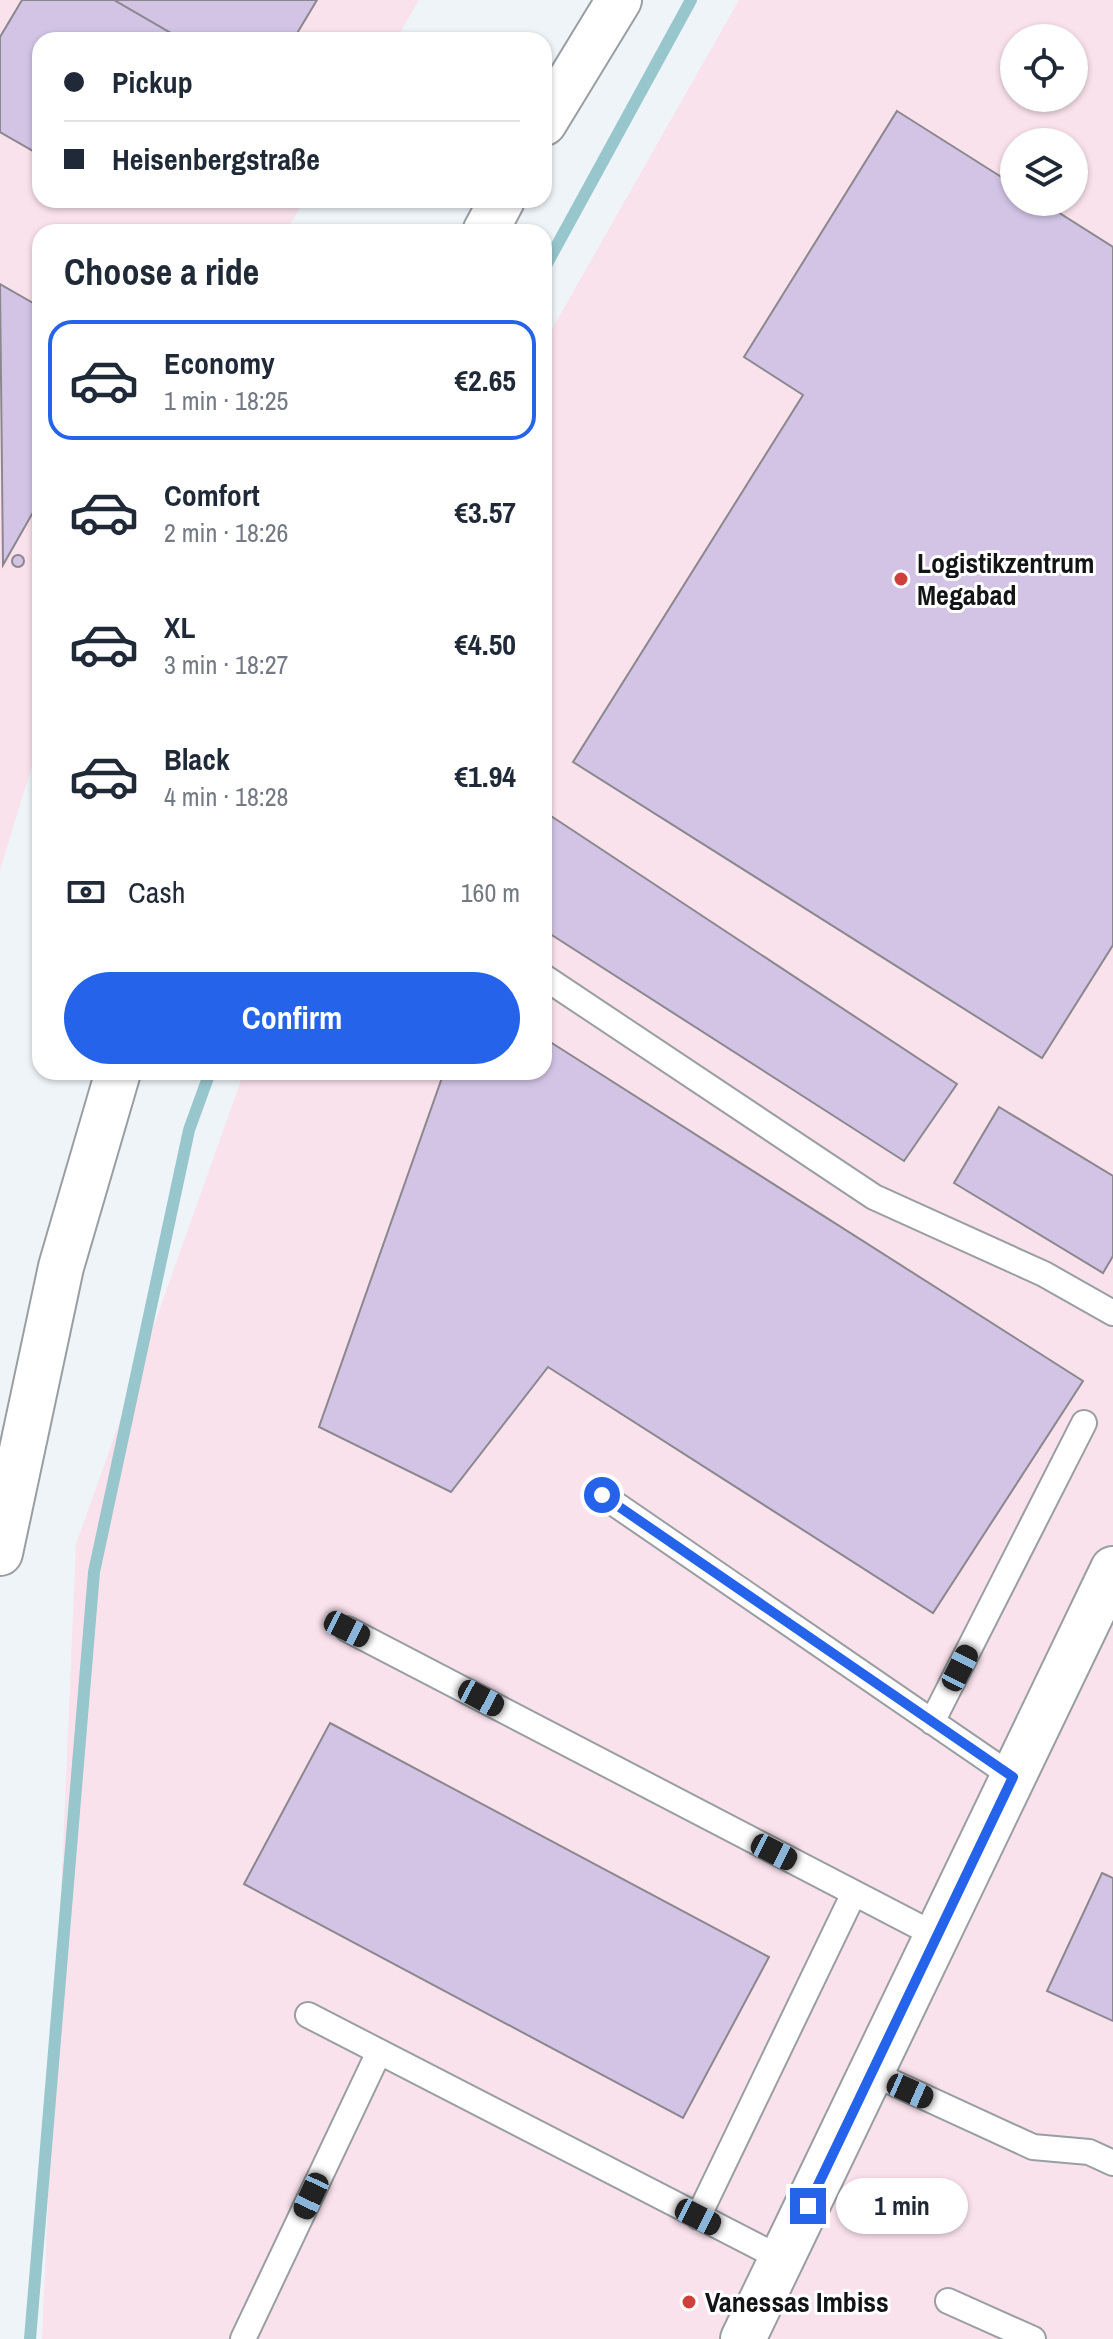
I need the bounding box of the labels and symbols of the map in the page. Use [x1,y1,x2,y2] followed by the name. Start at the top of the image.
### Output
[917,544,1094,614] place label: Logistikzentrum Megabad
[892,570,910,588] marker: Logistikzentrum Megabad
[584,1477,620,1513] route start
[320,1607,374,1651] car
[938,1641,982,1695] car
[454,1676,508,1720] car
[747,1830,801,1874] car
[883,2070,937,2112] car
[290,2169,332,2223] car
[836,2178,968,2234] callout: 1 min
[790,2188,826,2224] route end
[671,2195,725,2239] car
[705,2283,889,2321] place label: Vanessas Imbiss
[680,2293,698,2311] marker: Vanessas Imbiss

